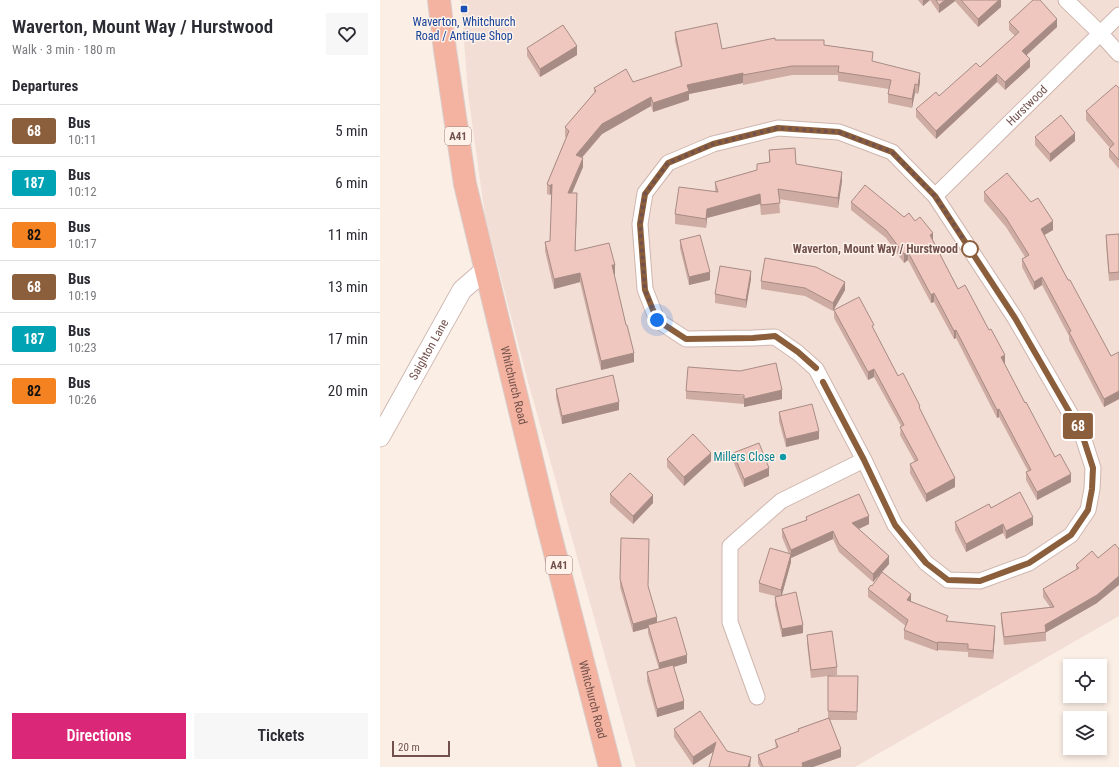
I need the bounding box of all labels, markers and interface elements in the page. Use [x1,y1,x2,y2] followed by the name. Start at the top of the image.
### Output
[459,4,469,14] marker: Waverton, Whitchurch Road / Antique Shop
[326,13,368,55] button: heart
[12,15,273,38] text: Waverton, Mount Way / Hurstwood
[413,15,516,43] place label: Waverton, Whitchurch Road / Antique Shop
[12,42,116,57] text: Walk · 3 min · 180 m
[12,77,78,95] text: Departures
[1004,82,1050,129] street label: Hurstwood
[68,114,91,132] text: Bus
[335,122,368,140] text: 5 min
[27,123,41,139] text: 68
[445,127,471,145] road number: A41
[68,132,97,147] text: 10:11
[68,166,91,184] text: Bus
[335,174,368,192] text: 6 min
[23,175,45,191] text: 187
[68,184,97,199] text: 10:12
[68,218,91,236] text: Bus
[328,226,368,244] text: 11 min
[27,227,41,243] text: 82
[68,236,97,251] text: 10:17
[961,240,979,258] marker: Waverton, Mount Way / Hurstwood
[793,242,958,256] place label: Waverton, Mount Way / Hurstwood
[68,270,91,288] text: Bus
[328,278,368,296] text: 13 min
[27,279,41,295] text: 68
[68,288,97,303] text: 10:19
[647,310,667,330] your location
[406,316,451,383] street label: Saighton Lane
[68,322,91,340] text: Bus
[328,330,368,348] text: 17 min
[23,331,45,347] text: 187
[68,340,97,355] text: 10:23
[498,345,530,426] street label: Whitchurch Road
[68,374,91,392] text: Bus
[328,382,368,400] text: 20 min
[27,383,41,399] text: 82
[68,392,97,407] text: 10:26
[1060,413,1096,439] line badge: 68
[1071,418,1085,434] text: 68
[713,450,775,464] place label: Millers Close
[778,452,788,462] marker: Millers Close
[546,556,572,574] road number: A41
[576,659,609,740] street label: Whitchurch Road
[1063,659,1107,755] map controls
[1063,659,1107,703] button: locate
[1063,711,1107,755] button: layers
[12,713,186,759] button: Directions
[194,713,368,759] button: Tickets
[392,739,450,758] scale bar
[398,741,420,754] text: 20 m

